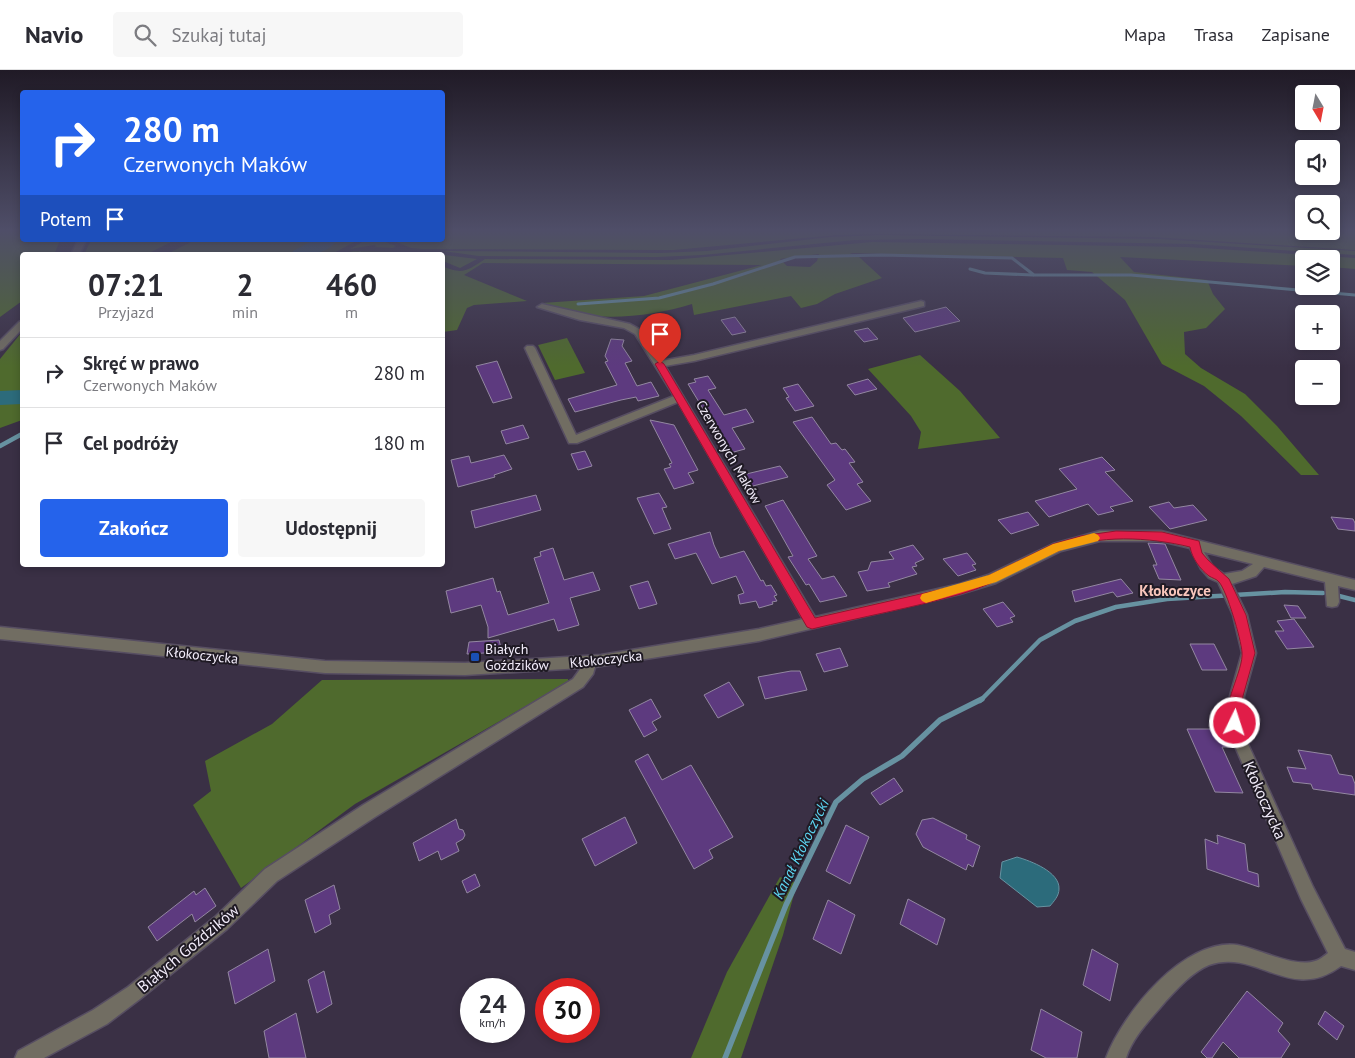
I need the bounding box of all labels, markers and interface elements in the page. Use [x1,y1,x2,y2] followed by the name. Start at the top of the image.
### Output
[113,12,463,57] search box
[25,19,83,50] text: Navio
[131,21,159,49] icon: search
[171,23,267,47] text: Szukaj tutaj
[1124,23,1166,46] text: Mapa
[1194,23,1234,46] text: Trasa
[1262,23,1330,46] text: Zapisane
[1295,85,1340,130] north arrow
[1295,85,1340,405] map controls
[123,106,220,152] text: 280 m
[40,110,105,175] icon: right
[1295,140,1340,185] button: sound
[123,150,307,178] text: Czerwonych Maków
[1295,195,1340,240] button: search
[101,205,129,233] icon: arrive
[40,207,91,231] text: Potem
[1295,250,1340,295] button: layers
[88,265,164,304] text: 07:21
[237,265,254,304] text: 2
[326,265,377,304] text: 460
[98,302,154,322] text: Przyjazd
[232,302,258,322] text: min
[345,302,358,322] text: m
[1295,305,1340,350] button: +
[639,313,681,364] pin
[646,320,674,348] icon: arrive
[83,351,199,375] text: Skręć w prawo
[40,359,68,387] icon: right
[1295,360,1340,405] button: −
[373,361,425,385] text: 280 m
[83,375,217,395] text: Czerwonych Maków
[692,397,766,508] street label: Czerwonych Maków
[40,429,68,457] icon: arrive
[83,431,178,455] text: Cel podróży
[373,431,425,455] text: 180 m
[40,499,228,557] button: Zakończ
[238,499,425,557] button: Udostępnij
[1139,581,1211,600] district label: Kłokoczyce
[485,640,550,674] place label: Białych Goździków
[165,642,239,668] street label: Kłokoczycka
[569,646,643,672] street label: Kłokoczycka
[469,651,481,663] marker: Białych Goździków
[1208,696,1260,748] position arrow
[1239,758,1291,842] street label: Kłokoczycka
[768,795,833,902] water label: Kanał Kłokoczycki
[133,899,243,996] street label: Białych Goździków
[535,978,600,1043] speed limit sign: 30
[478,988,507,1020] text: 24
[479,1015,506,1030] text: km/h

